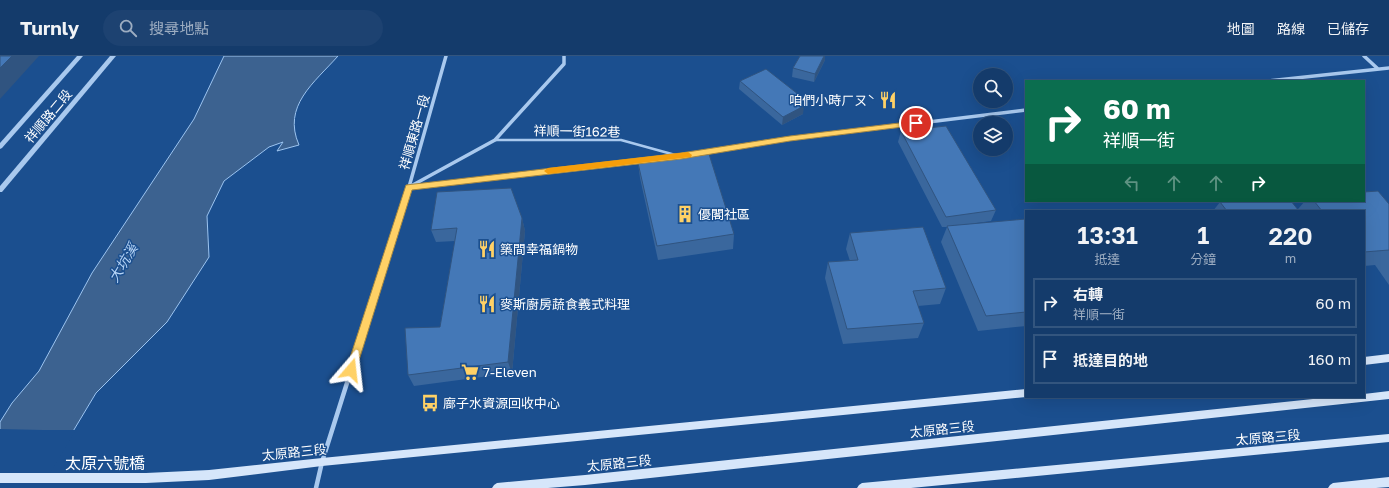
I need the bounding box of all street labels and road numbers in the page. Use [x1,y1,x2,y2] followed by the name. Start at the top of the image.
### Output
[21,86,75,146] street label: 祥順路二段
[396,92,432,172] street label: 祥順東路一段
[534,122,620,140] street label: 祥順一街162巷
[909,418,975,440] street label: 太原路三段
[1235,426,1301,448] street label: 太原路三段
[261,441,327,463] street label: 太原路三段
[586,452,652,474] street label: 太原路三段
[65,453,145,473] street label: 太原六號橋

